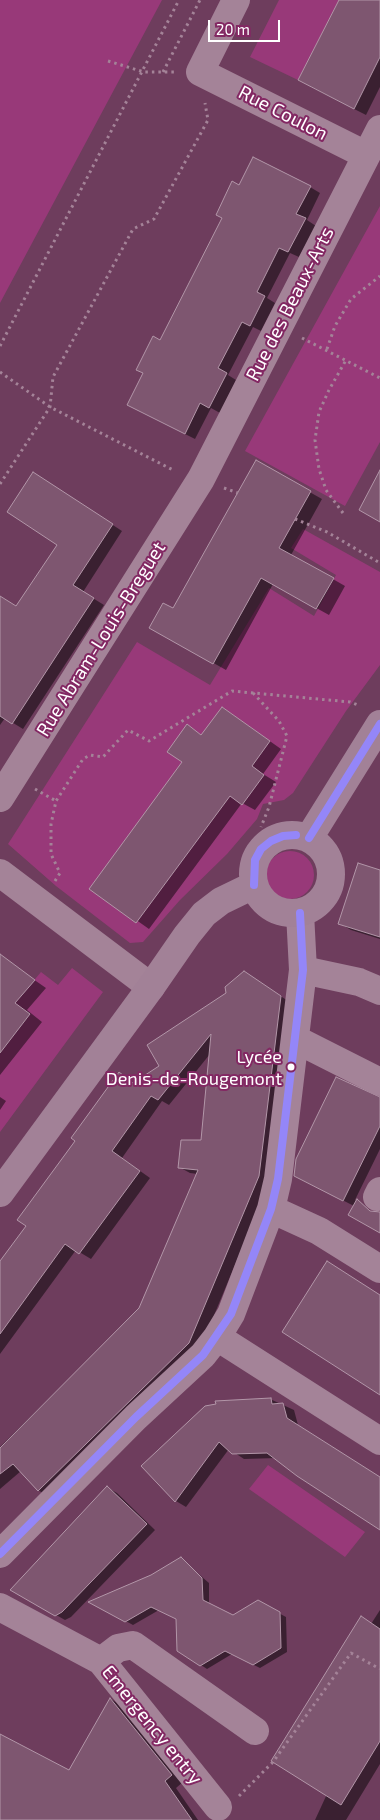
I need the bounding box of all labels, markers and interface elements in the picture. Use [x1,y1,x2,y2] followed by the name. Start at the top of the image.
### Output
[210,10,282,42] scale bar
[216,20,250,38] text: 20 m
[235,81,331,145] street label: Rue Coulon
[241,223,339,385] street label: Rue des Beaux-Arts
[32,537,170,741] street label: Rue Abram-Louis-Breguet
[106,1046,282,1088] place label: Lycée Denis-de-Rougemont
[286,1062,296,1072] marker: Lycée Denis-de-Rougemont
[97,1661,207,1789] street label: Emergency entry

